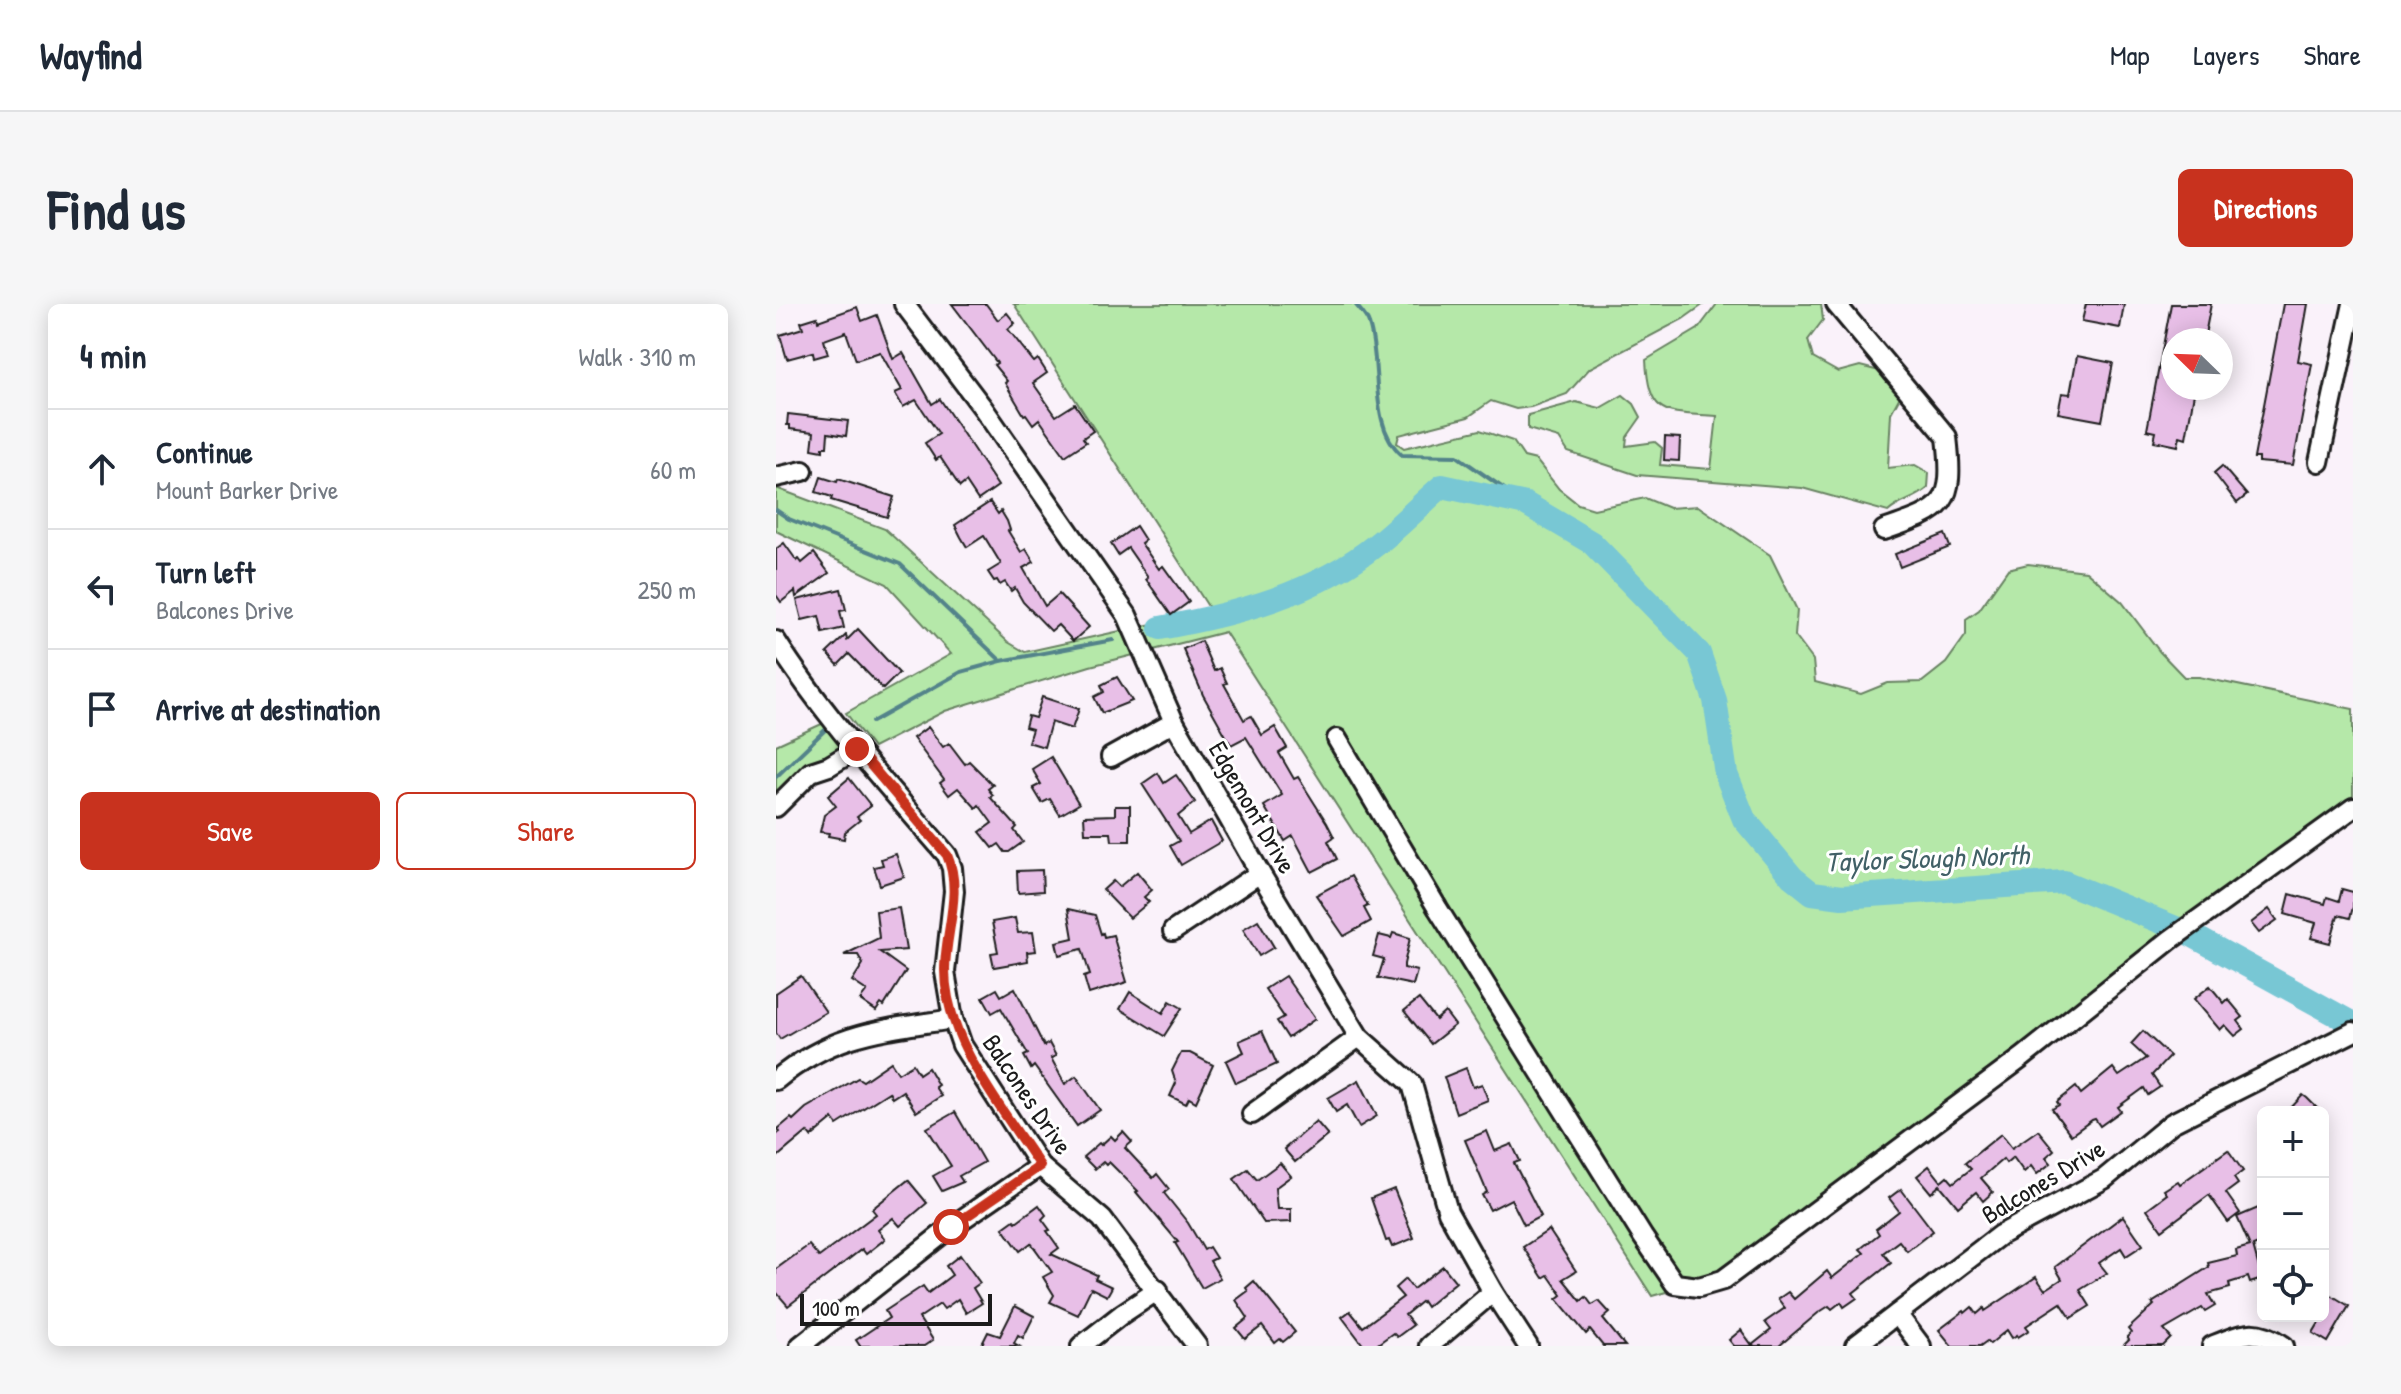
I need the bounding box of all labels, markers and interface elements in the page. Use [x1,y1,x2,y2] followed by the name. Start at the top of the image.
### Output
[40,29,142,81] text: Wayfind
[2110,36,2150,74] text: Map
[2194,36,2259,74] text: Layers
[2303,36,2361,74] text: Share
[2178,169,2353,247] button: Directions
[48,171,186,246] text: Find us
[2161,328,2233,400] north arrow
[80,333,147,379] text: 4 min
[579,339,696,374] text: Walk · 310 m
[156,432,253,472] text: Continue
[80,447,124,491] icon: ahead
[650,452,696,487] text: 60 m
[156,472,338,507] text: Mount Barker Drive
[156,552,255,592] text: Turn left
[80,567,124,611] icon: left
[638,572,696,607] text: 250 m
[156,592,294,627] text: Balcones Drive
[80,687,124,731] icon: arrive
[156,689,381,729] text: Arrive at destination
[839,731,875,767] route end
[1201,734,1305,880] street label: Edgemont Drive
[80,792,380,870] button: Save
[396,792,696,870] button: Share
[1825,835,2032,881] water label: Taylor Slough North
[975,1027,1081,1161] street label: Balcones Drive
[2257,1106,2329,1322] map controls
[2257,1106,2329,1178] button: +
[1975,1130,2111,1232] street label: Balcones Drive
[2257,1178,2329,1250] button: −
[933,1209,969,1245] route start
[2257,1250,2329,1322] button: locate
[800,1290,992,1326] scale bar
[812,1293,860,1323] text: 100 m

